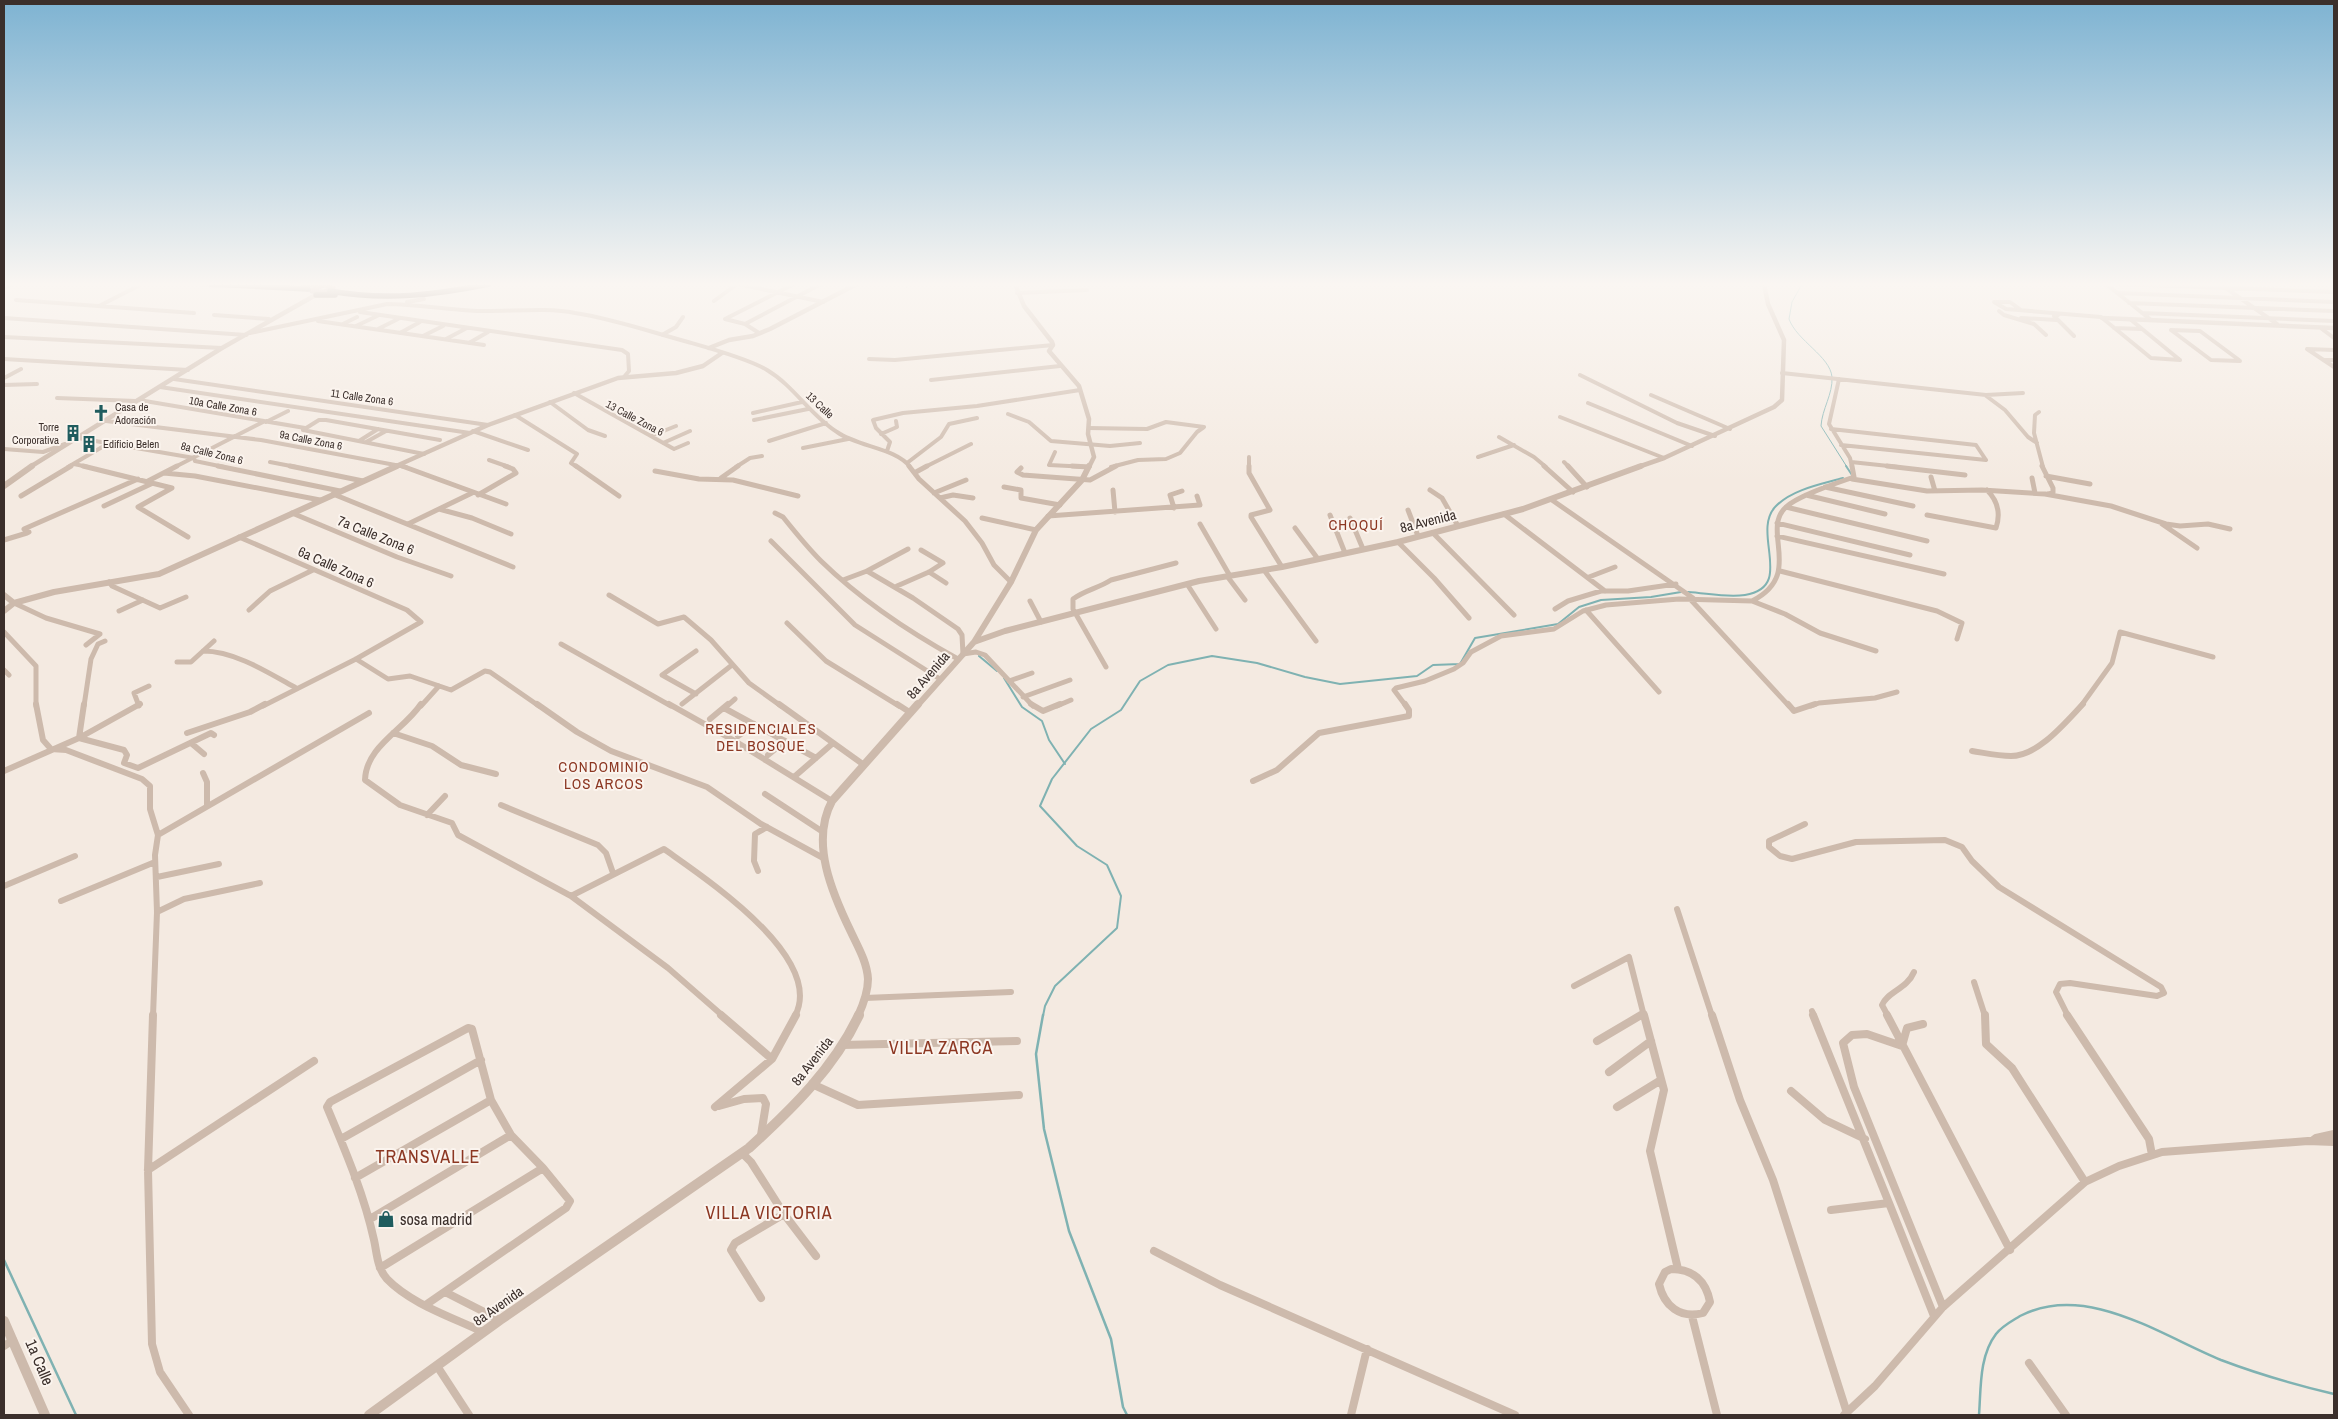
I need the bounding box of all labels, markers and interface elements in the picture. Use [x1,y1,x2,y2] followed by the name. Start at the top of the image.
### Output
[330,386,394,408] street label: 11 Calle Zona 6
[803,389,837,421] street label: 13 Calle
[188,393,258,419] street label: 10a Calle Zona 6
[604,397,666,439] street label: 13 Calle Zona 6
[114,400,156,427] place label: Casa de Adoración
[91,403,111,423] church icon: Casa de Adoración
[12,420,59,447] place label: Torre Corporativa
[63,423,83,443] building icon: Torre Corporativa
[278,427,344,453] street label: 9a Calle Zona 6
[79,434,99,454] building icon: Edificio Belen
[103,437,159,451] place label: Edificio Belen
[179,439,245,467] street label: 8a Calle Zona 6
[1398,505,1459,537] street label: 8a Avenida
[335,511,417,559] street label: 7a Calle Zona 6
[1328,514,1384,535] district label: CHOQUÍ
[295,542,377,592] street label: 6a Calle Zona 6
[902,647,954,703] street label: 8a Avenida
[705,718,817,756] district label: RESIDENCIALES DEL BOSQUE
[558,756,650,794] district label: CONDOMINIO LOS ARCOS
[787,1032,837,1089] street label: 8a Avenida
[889,1035,993,1060] district label: VILLA ZARCA
[376,1144,480,1169] district label: TRANSVALLE
[706,1200,832,1225] district label: VILLA VICTORIA
[400,1208,472,1230] place label: sosa madrid
[376,1209,396,1229] shop icon: sosa madrid
[469,1282,527,1330] street label: 8a Avenida
[20,1336,60,1388] street label: 1a Calle

